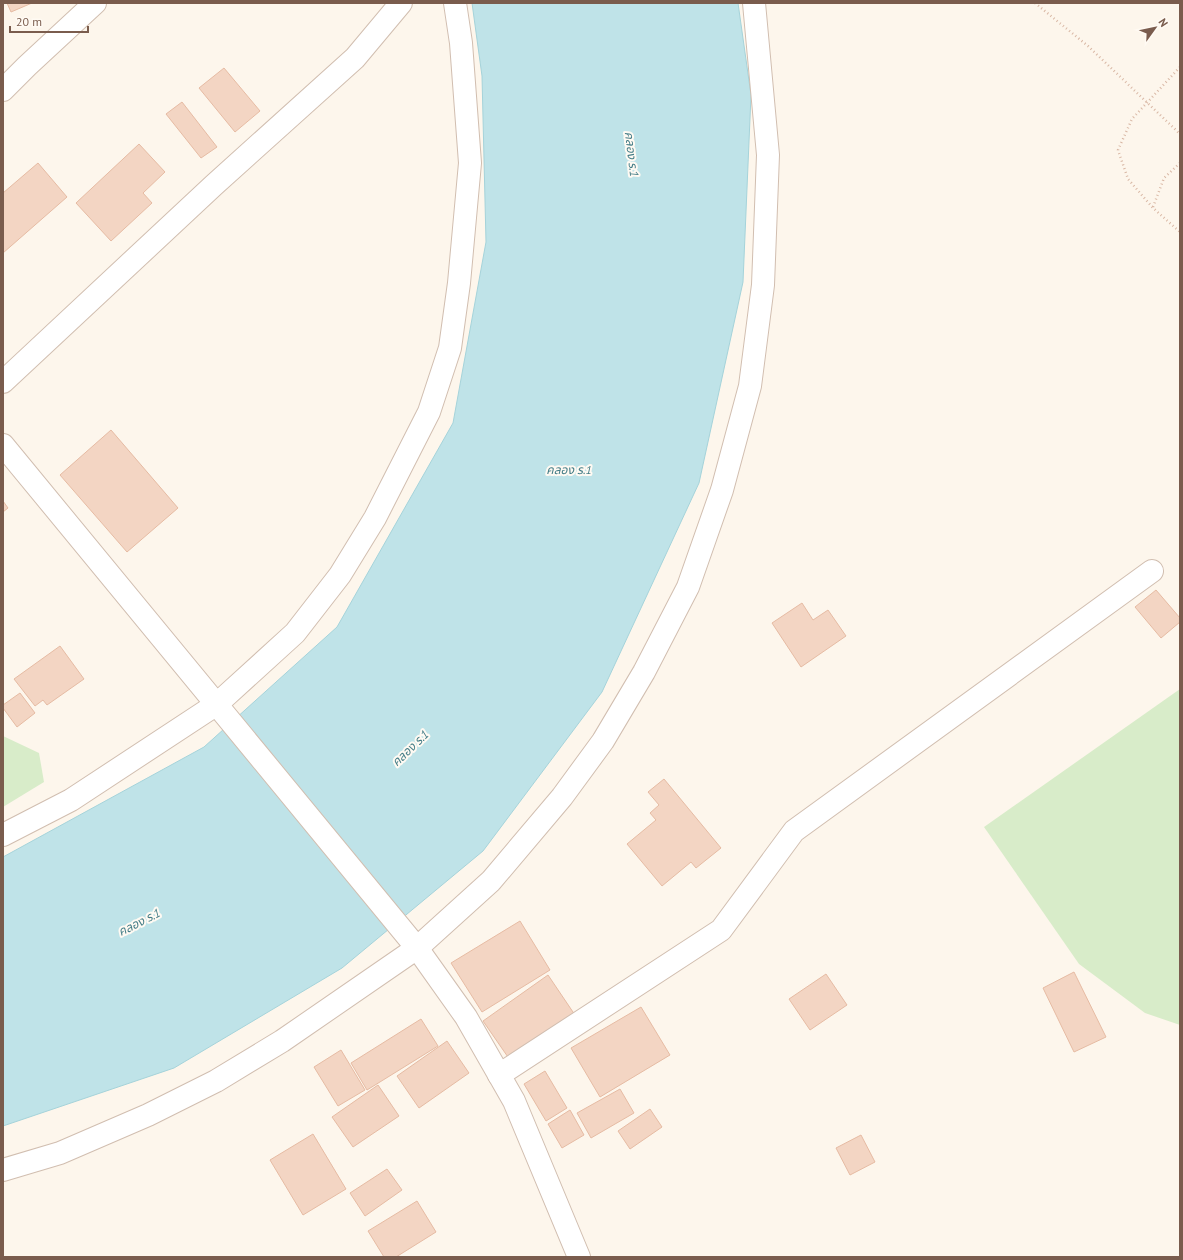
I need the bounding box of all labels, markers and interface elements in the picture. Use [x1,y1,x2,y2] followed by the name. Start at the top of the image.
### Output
[10,8,88,34] scale bar
[1135,8,1175,48] north arrow
[16,14,42,29] text: 20 m
[1156,16,1171,29] text: N
[622,131,642,177] water label: คลอง ร.1
[546,462,592,477] water label: คลอง ร.1
[388,727,432,769] water label: คลอง ร.1
[115,905,163,939] water label: คลอง ร.1

